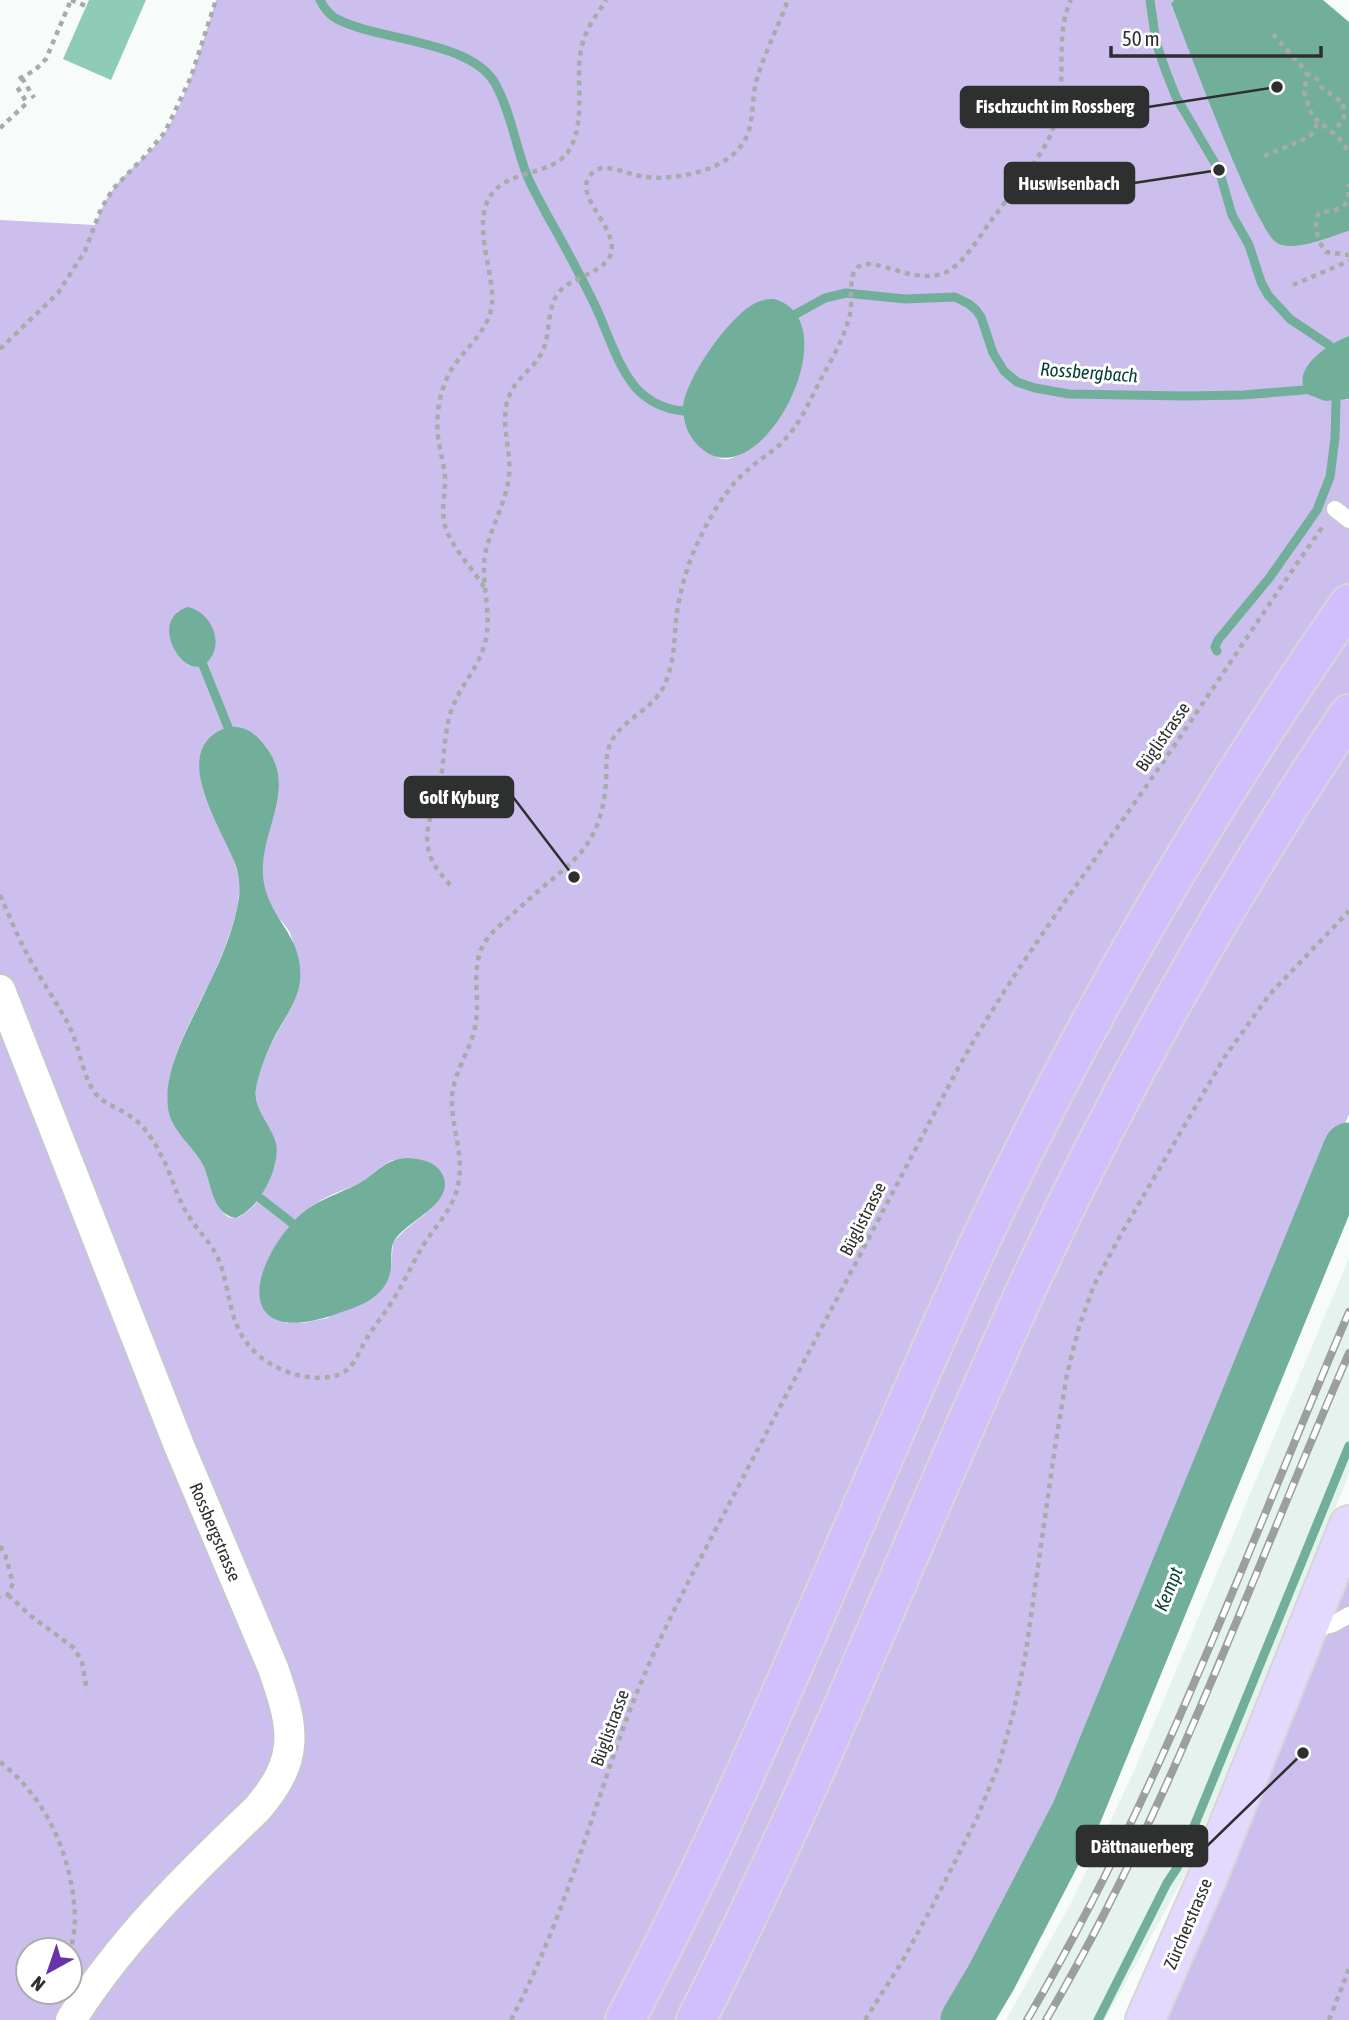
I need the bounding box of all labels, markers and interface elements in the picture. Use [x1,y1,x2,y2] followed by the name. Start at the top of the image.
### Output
[1111,14,1321,58] scale bar
[1122,26,1160,50] text: 50 m
[961,87,1148,127] callout: Fischzucht im Rossberg
[976,95,1135,117] text: Fischzucht im Rossberg
[1005,163,1134,203] callout: Huswisenbach
[1018,172,1120,194] text: Huswisenbach
[1040,358,1138,386] water label: Rossbergbach
[1131,698,1194,775] street label: Büglistrasse
[405,777,513,817] callout: Golf Kyburg
[419,786,500,808] text: Golf Kyburg
[835,1179,890,1259] street label: Büglistrasse
[185,1479,246,1584] street label: Rossbergstrasse
[1149,1563,1187,1614] water label: Kempt
[586,1687,633,1769] street label: Büglistrasse
[1077,1826,1207,1866] callout: Dättnauerberg
[1091,1835,1194,1857] text: Dättnauerberg
[1159,1875,1216,1972] street label: Zürcherstrasse
[14,1936,84,2006] north arrow
[27,1972,49,1996] text: N

